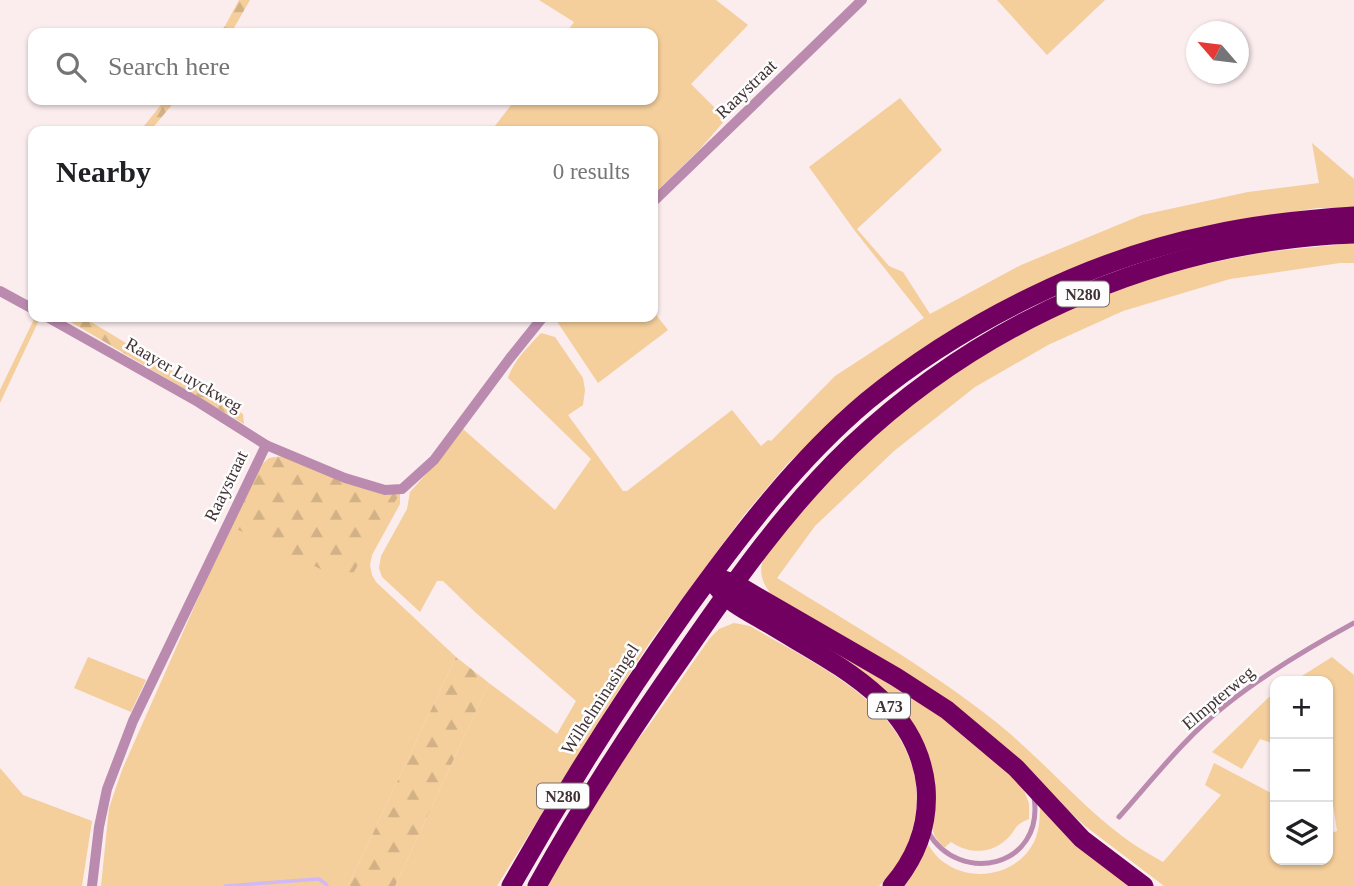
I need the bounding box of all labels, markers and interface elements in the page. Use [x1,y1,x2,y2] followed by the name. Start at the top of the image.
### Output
[1186,21,1249,84] north arrow
[28,28,658,105] search box
[52,48,90,86] icon: search
[108,52,230,81] text: Search here
[712,55,780,123] street label: Raaystraat
[56,155,151,188] text: Nearby
[553,159,630,184] text: 0 results
[1057,282,1109,306] road number: N280
[122,333,246,417] street label: Raayer Luyckweg
[200,447,252,525] street label: Raaystraat
[557,640,643,758] street label: Wilhelminasingel
[1178,662,1258,734] street label: Elmpterweg
[1270,676,1333,865] map controls
[1270,676,1333,739] button: +
[868,694,910,719] road number: A73
[1270,739,1333,802] button: −
[537,783,589,808] road number: N280
[1270,802,1333,865] button: layers

